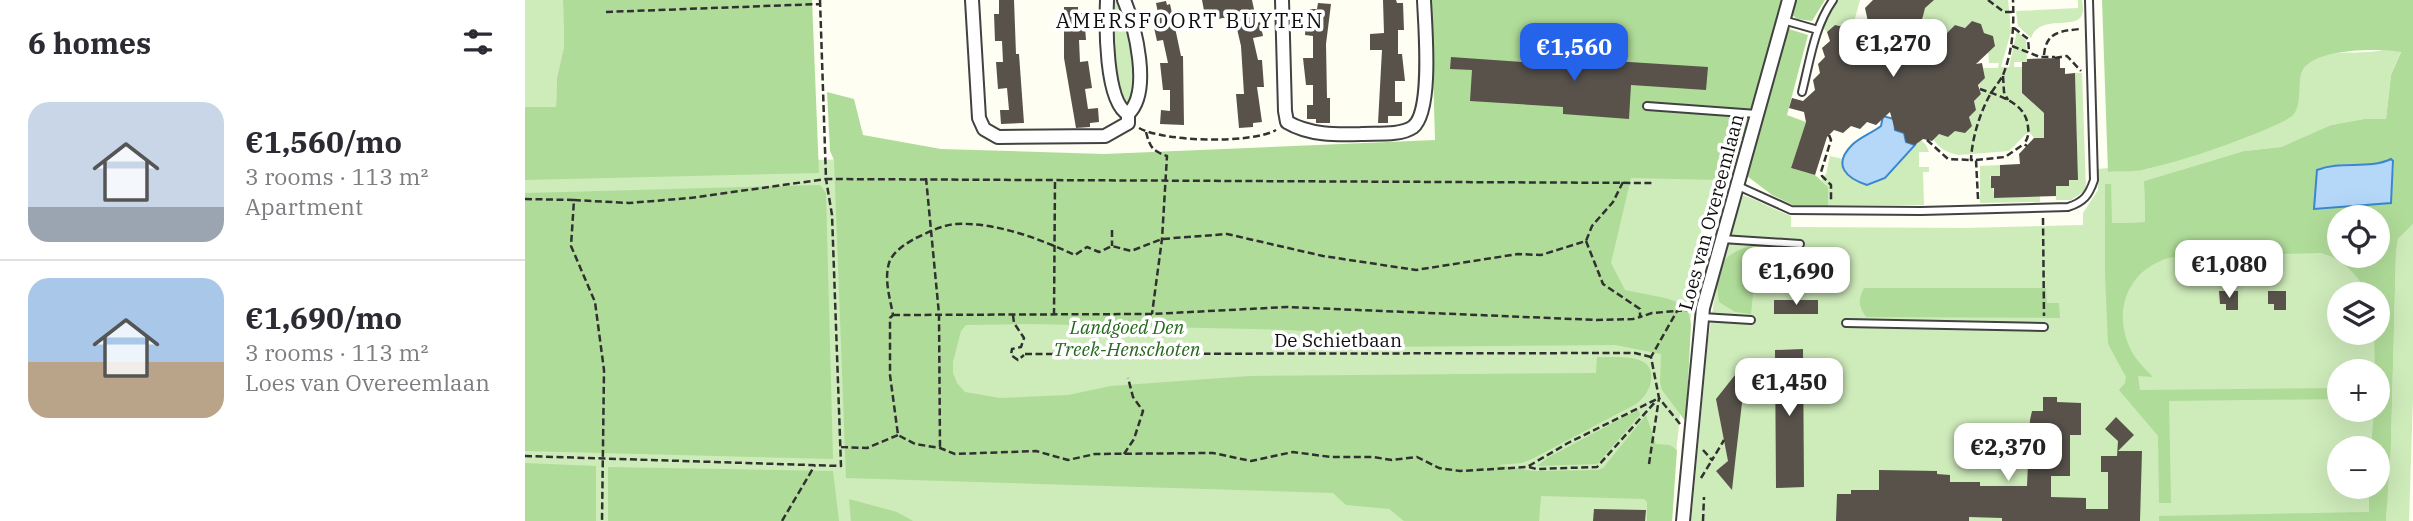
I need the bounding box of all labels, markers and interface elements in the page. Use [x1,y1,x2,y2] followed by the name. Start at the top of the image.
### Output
[1056,6,1324,34] district label: AMERSFOORT BUYTEN
[1836,20,1950,79] pin: €1,270
[28,23,151,62] text: 6 homes
[459,23,497,61] icon: filters
[1517,24,1631,83] pin: €1,560
[1855,27,1931,57] text: €1,270
[1536,31,1612,61] text: €1,560
[1673,111,1749,313] street label: Loes van Overeemlaan
[245,122,402,161] text: €1,560/mo
[84,130,168,214] icon: home
[245,161,428,191] text: 3 rooms · 113 m²
[245,191,363,221] text: Apartment
[2327,205,2390,499] map controls
[2327,205,2390,268] button: locate
[2172,240,2286,300] pin: €1,080
[1739,247,1853,307] pin: €1,690
[2191,248,2267,278] text: €1,080
[1758,255,1834,285] text: €1,690
[2327,282,2390,345] button: layers
[245,298,402,337] text: €1,690/mo
[84,306,168,390] icon: home
[1054,315,1201,361] park label: Landgoed Den Treek-Henschoten
[1274,328,1402,352] street label: De Schietbaan
[245,337,428,367] text: 3 rooms · 113 m²
[1732,358,1846,418] pin: €1,450
[2327,359,2390,422] button: +
[1751,366,1827,396] text: €1,450
[245,367,490,397] text: Loes van Overeemlaan
[1951,424,2065,483] pin: €2,370
[1970,431,2046,461] text: €2,370
[2327,436,2390,499] button: −

